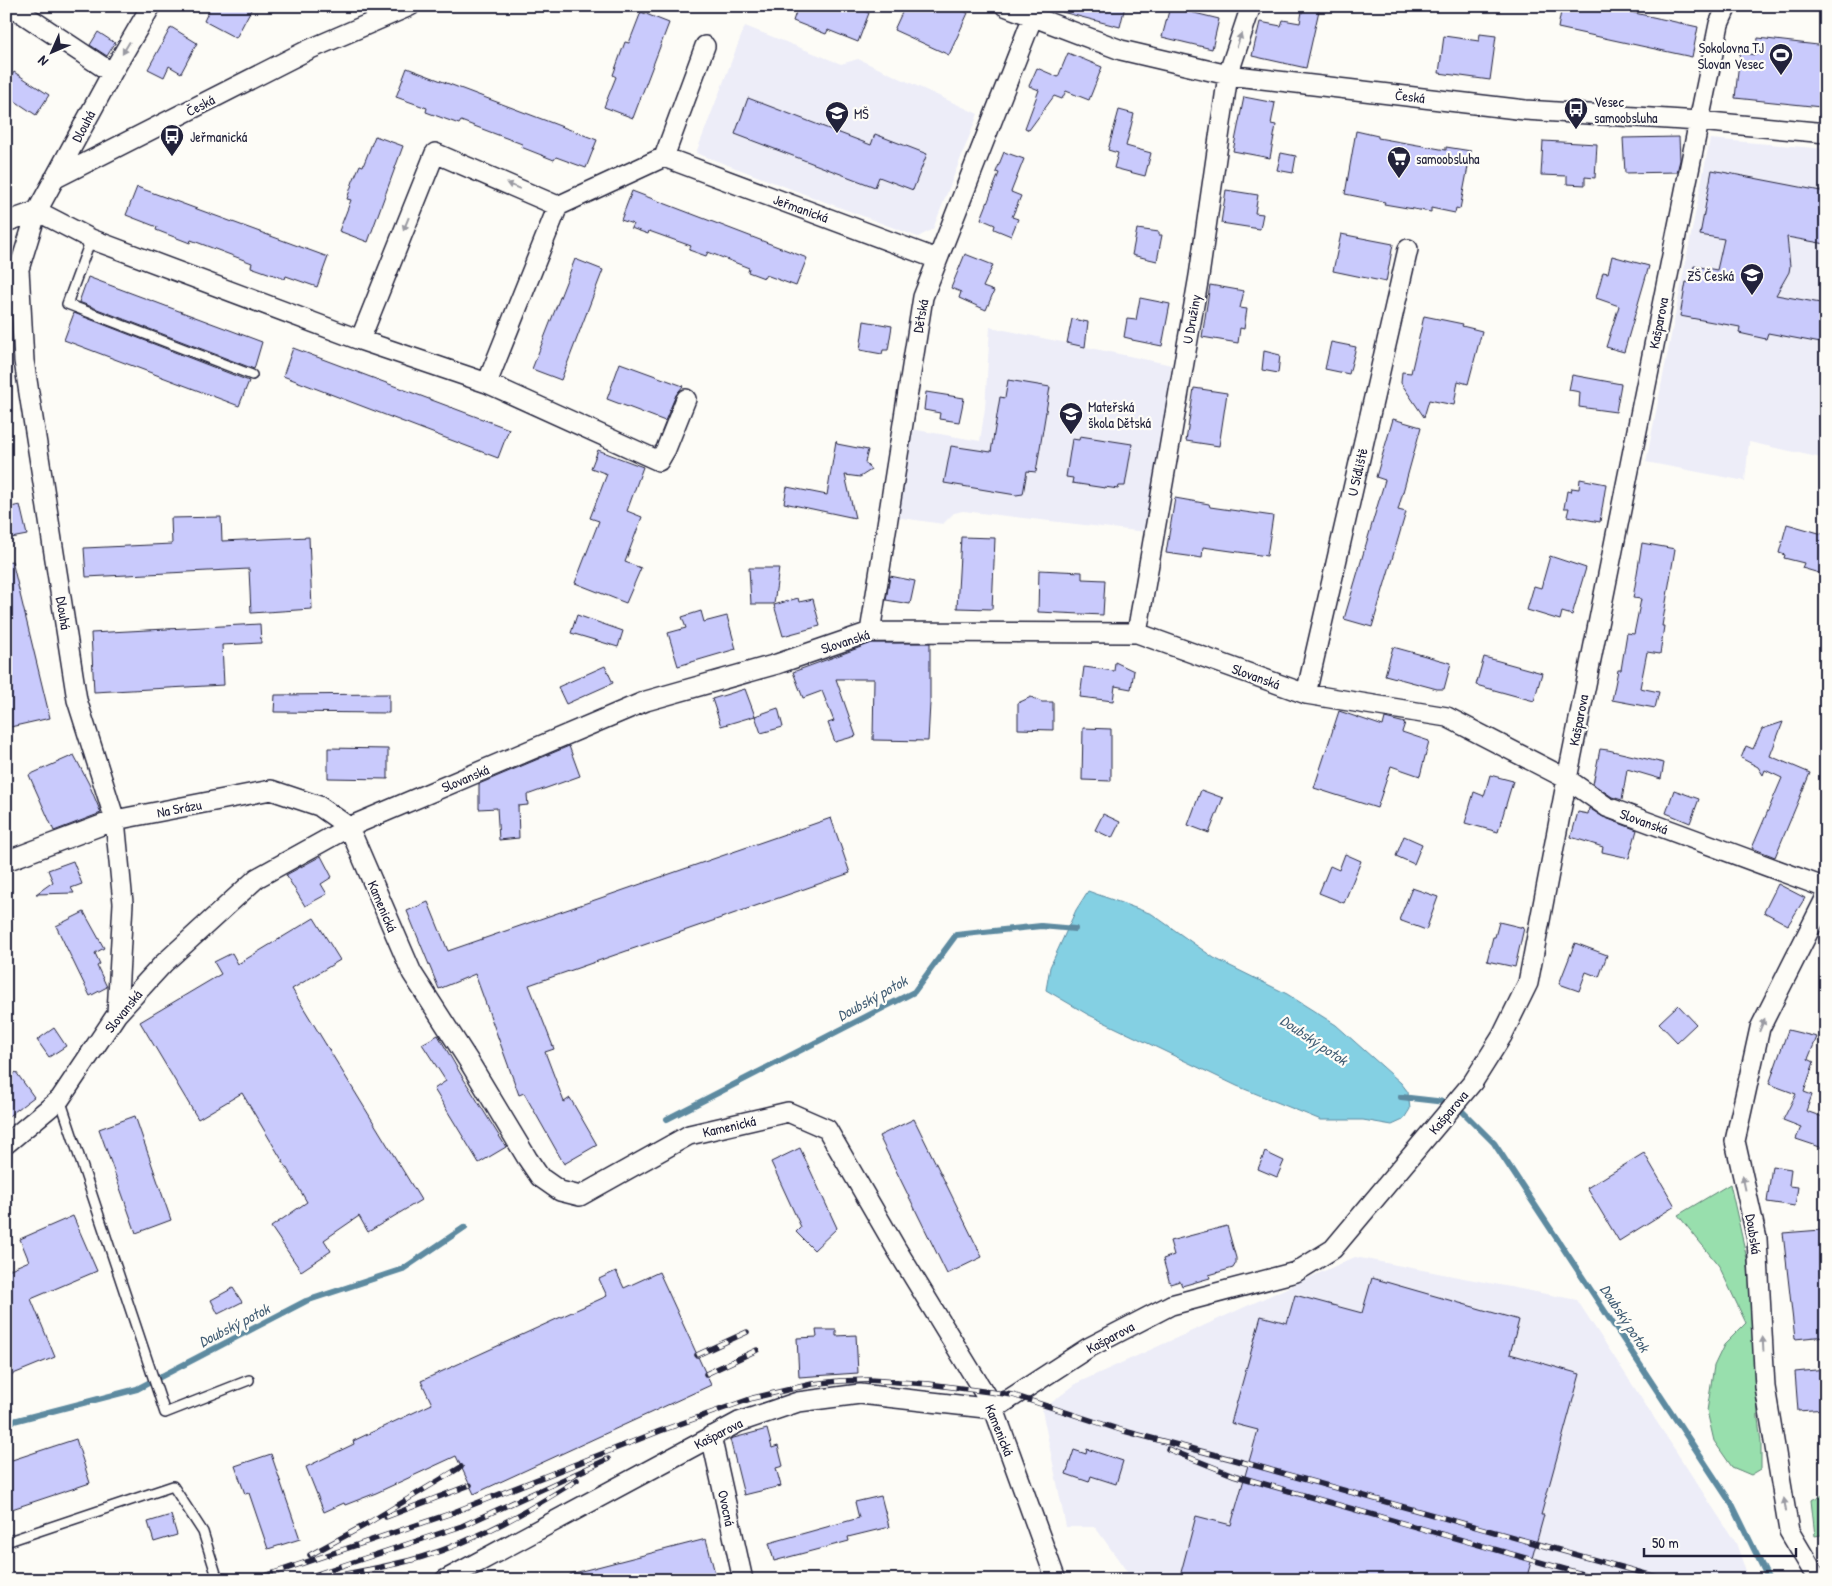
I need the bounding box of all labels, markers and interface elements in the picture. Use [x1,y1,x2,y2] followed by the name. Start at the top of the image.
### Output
[28,28,78,78] north arrow
[1236,33,1244,48] one-way arrow
[1698,38,1765,73] place label: Sokolovna TJ Slovan Vesec
[122,42,131,55] one-way arrow
[1768,42,1794,76] sports icon: Sokolovna TJ Slovan Vesec
[33,52,52,71] text: N
[1394,85,1427,107] street label: Česká
[182,90,218,120] street label: Česká
[1594,92,1658,127] place label: Vesec samoobsluha
[1563,96,1589,130] bus stop icon: Vesec samoobsluha
[824,100,850,134] school or university icon: MŠ
[854,104,869,123] place label: MŠ
[67,107,99,145] street label: Dlouhá
[159,123,185,157] bus stop icon: Jeřmanická
[190,127,248,146] place label: Jeřmanická
[1386,145,1412,179] supermarket icon: samoobsluha
[1416,149,1480,168] place label: samoobsluha
[506,182,520,190] one-way arrow
[771,189,832,227] street label: Jeřmanická
[402,217,410,232] one-way arrow
[1739,262,1765,296] school or university icon: ZŠ Česká
[1687,266,1735,285] place label: ZŠ Česká
[1177,293,1206,345] street label: U Družiny
[1644,295,1673,350] street label: Kašparova
[908,297,932,334] street label: Dětská
[1088,397,1152,432] place label: Mateřská škola Dětská
[1058,401,1084,435] school or university icon: Mateřská škola Dětská
[1342,446,1372,498] street label: U Sídliště
[52,595,76,631] street label: Dlouhá
[818,624,872,658] street label: Slovanská
[1229,659,1283,694] street label: Slovanská
[1564,692,1593,747] street label: Kašparova
[438,759,492,796] street label: Slovanská
[155,794,203,822] street label: Na Srázu
[1617,804,1671,839] street label: Slovanská
[364,877,403,935] street label: Kamenická
[833,969,912,1026] water label: Doubský potok
[100,985,146,1036] street label: Slovanská
[1276,1010,1353,1071] water label: Doubský potok
[1759,1018,1767,1032] one-way arrow
[1424,1086,1473,1139] street label: Kašparova
[701,1111,758,1141] street label: Kamenická
[1740,1175,1748,1190] one-way arrow
[1741,1213,1767,1256] street label: Doubská
[1595,1280,1656,1358] water label: Doubský potok
[195,1297,275,1352] water label: Doubský potok
[1083,1316,1138,1358] street label: Kašparova
[1758,1335,1766,1351] one-way arrow
[981,1401,1019,1459] street label: Kamenická
[691,1413,746,1454] street label: Kašparova
[714,1488,740,1528] street label: Ovocná
[1780,1496,1788,1512] one-way arrow
[1644,1526,1797,1558] scale bar
[1652,1532,1679,1553] text: 50 m

